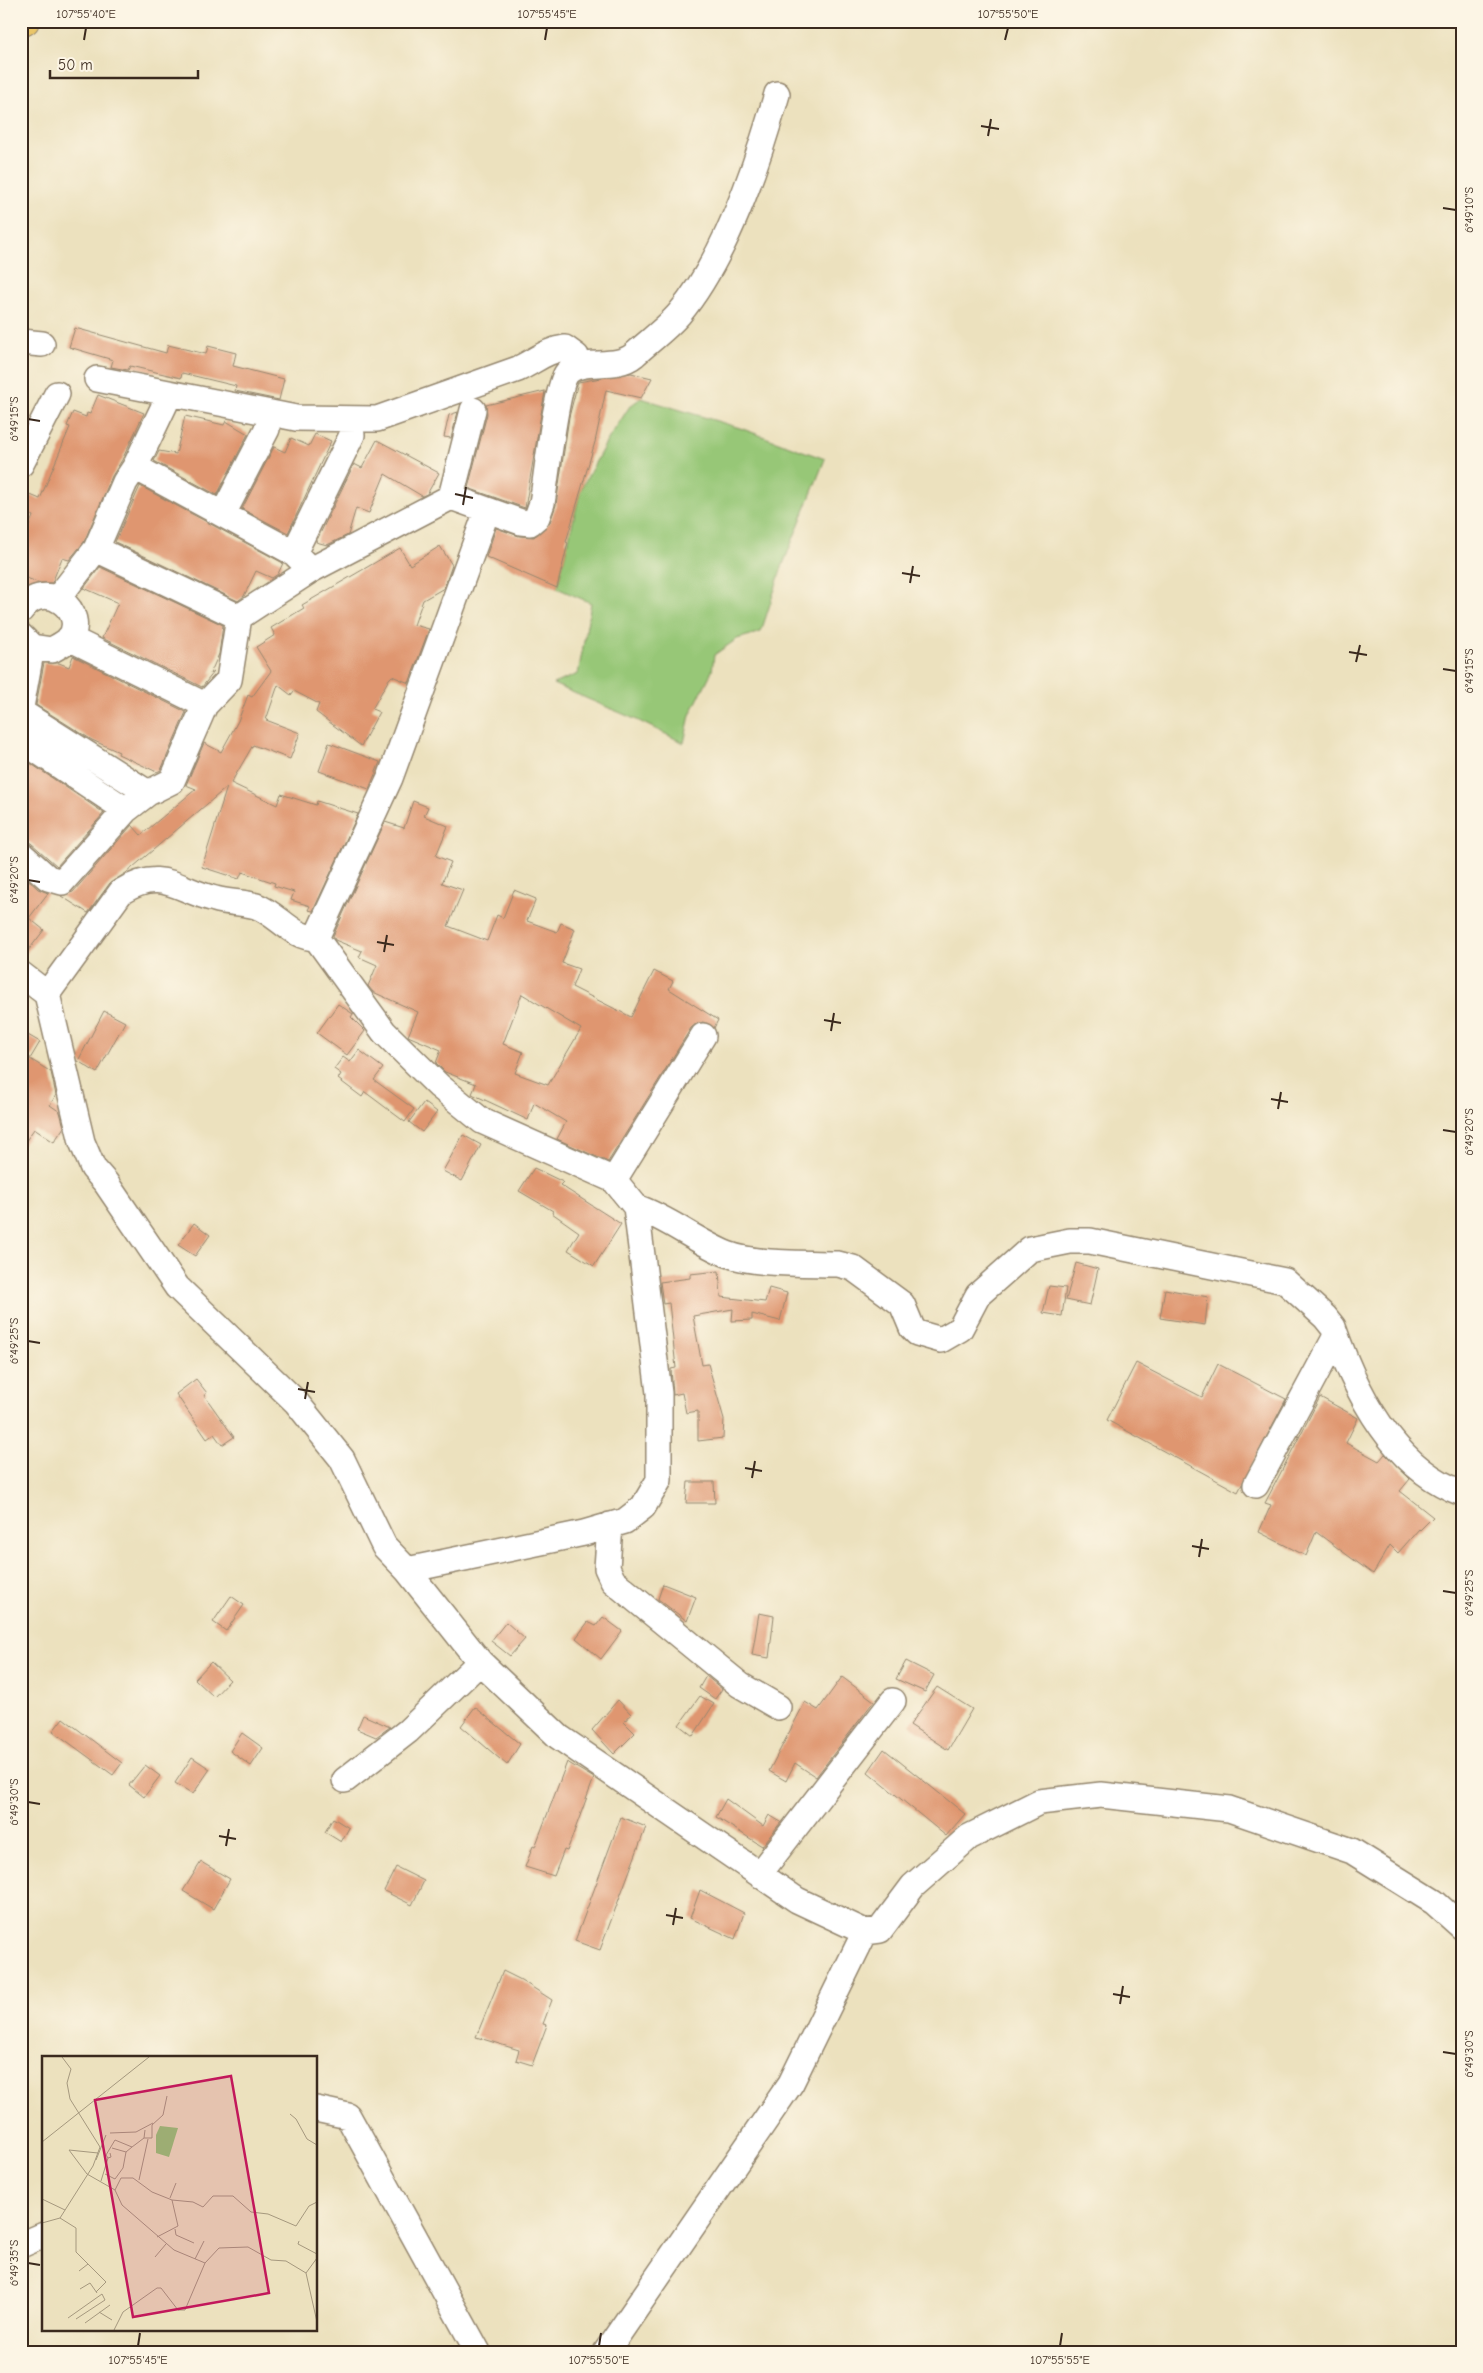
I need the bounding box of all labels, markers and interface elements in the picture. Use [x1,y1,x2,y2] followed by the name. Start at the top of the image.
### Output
[56,7,116,21] text: 107°55'40"E
[518,7,576,21] text: 107°55'45"E
[978,7,1038,21] text: 107°55'50"E
[50,48,198,80] scale bar
[58,56,93,74] text: 50 m
[1462,187,1476,233] text: 6°49'10"S
[7,396,21,442] text: 6°49'15"S
[1462,648,1476,694] text: 6°49'15"S
[7,856,21,904] text: 6°49'20"S
[1462,1108,1476,1156] text: 6°49'20"S
[7,1317,21,1364] text: 6°49'25"S
[1462,1569,1476,1616] text: 6°49'25"S
[7,1778,21,1826] text: 6°49'30"S
[1462,2030,1476,2078] text: 6°49'30"S
[42,2056,318,2330] inset map
[7,2239,21,2286] text: 6°49'35"S
[109,2353,167,2367] text: 107°55'45"E
[569,2353,629,2367] text: 107°55'50"E
[1030,2353,1090,2367] text: 107°55'55"E

